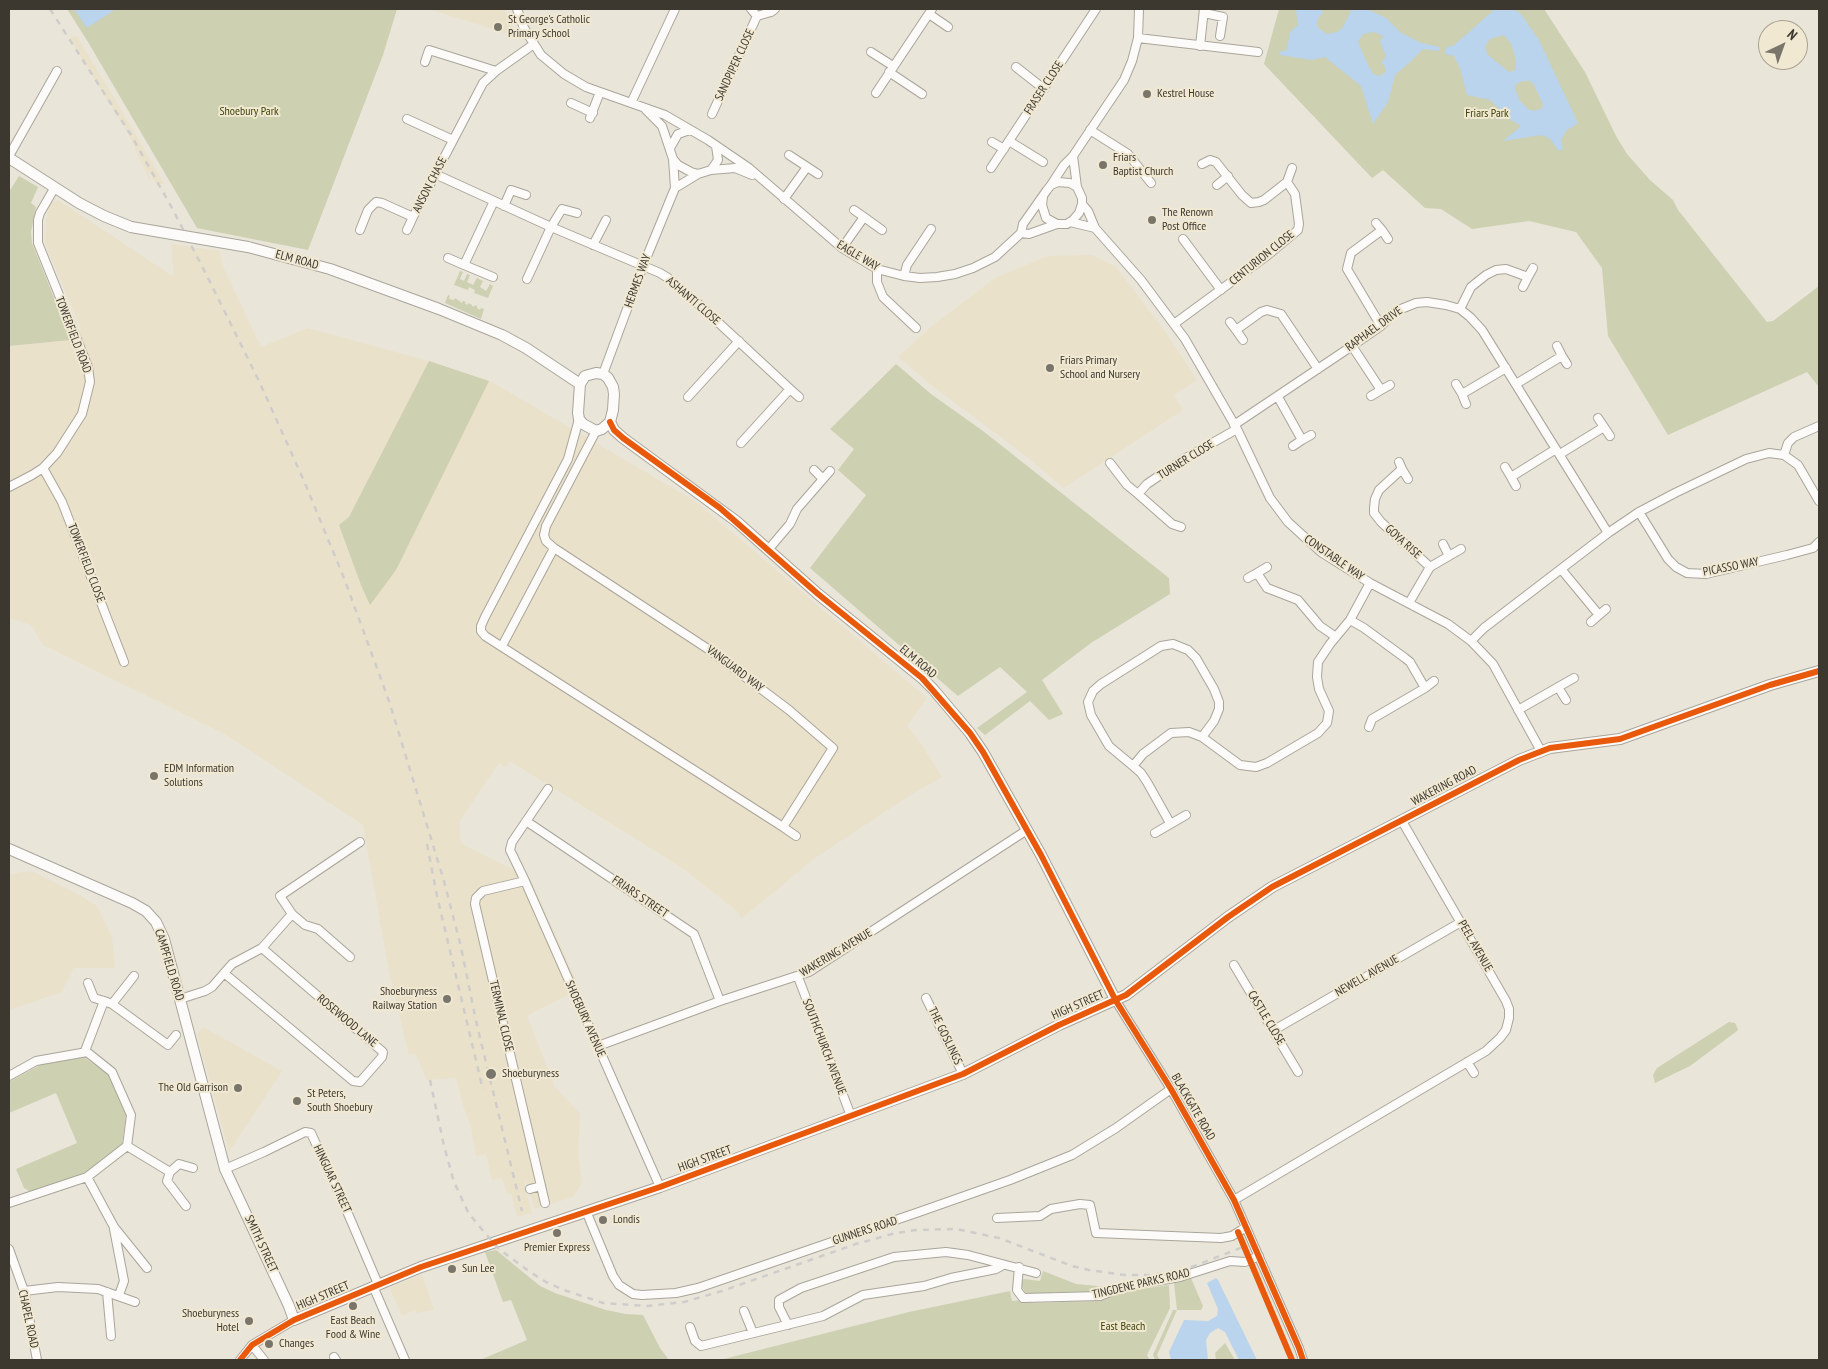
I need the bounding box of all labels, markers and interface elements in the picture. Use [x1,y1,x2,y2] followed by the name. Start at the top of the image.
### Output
[508,13,590,41] place label: St George's Catholic Primary School
[1758,20,1808,70] north arrow
[492,21,504,33] marker: St George's Catholic Primary School
[1784,25,1801,44] text: N
[712,27,758,103] street label: SANDPIPER CLOSE
[1021,58,1067,118] street label: FRASER CLOSE
[1157,87,1214,101] place label: Kestrel House
[1141,88,1153,100] marker: Kestrel House
[219,105,279,119] park label: Shoebury Park
[1465,107,1509,121] park label: Friars Park
[1113,151,1173,179] place label: Friars Baptist Church
[410,155,450,215] street label: ANSON CHASE
[1097,159,1109,171] marker: Friars Baptist Church
[1162,206,1213,234] place label: The Renown Post Office
[1146,214,1158,226] marker: The Renown Post Office
[1227,227,1297,289] street label: CENTURION CLOSE
[834,238,882,274] street label: EAGLE WAY
[274,247,320,273] street label: ELM ROAD
[622,252,654,310] street label: HERMES WAY
[663,274,723,328] street label: ASHANTI CLOSE
[52,295,94,375] street label: TOWERFIELD ROAD
[1343,304,1405,354] street label: RAPHAEL DRIVE
[1060,354,1140,382] place label: Friars Primary School and Nursery
[1044,362,1056,374] marker: Friars Primary School and Nursery
[1155,437,1217,483] street label: TURNER CLOSE
[64,521,108,605] street label: TOWERFIELD CLOSE
[1382,522,1424,562] street label: GOYA RISE
[1301,532,1367,584] street label: CONSTABLE WAY
[1702,555,1760,579] street label: PICASSO WAY
[896,642,940,682] street label: ELM ROAD
[704,643,766,695] street label: VANGUARD WAY
[164,762,234,790] place label: EDM Information Solutions
[1409,763,1479,809] street label: WAKERING ROAD
[148,770,160,782] marker: EDM Information Solutions
[609,873,671,921] street label: FRIARS STREET
[1455,918,1495,974] street label: PEEL AVENUE
[797,926,875,980] street label: WAKERING AVENUE
[151,927,187,1003] street label: CAMPFIELD ROAD
[1333,952,1401,1000] street label: NEWELL AVENUE
[486,979,516,1053] street label: TERMINAL CLOSE
[562,979,608,1059] street label: SHOEBURY AVENUE
[373,985,437,1013] place label: Shoeburyness Railway Station
[1049,987,1107,1023] street label: HIGH STREET
[1244,988,1288,1048] street label: CASTLE CLOSE
[314,992,380,1050] street label: ROSEWOOD LANE
[441,993,453,1005] marker: Shoeburyness Railway Station
[799,997,849,1097] street label: SOUTHCHURCH AVENUE
[925,1005,965,1067] street label: THE GOSLINGS
[484,1067,498,1081] marker: Shoeburyness
[502,1067,559,1081] place label: Shoeburyness
[1168,1071,1218,1143] street label: BLACKGATE ROAD
[158,1081,228,1095] place label: The Old Garrison
[232,1082,244,1094] marker: The Old Garrison
[307,1087,372,1115] place label: St Peters, South Shoebury
[291,1095,303,1107] marker: St Peters, South Shoebury
[310,1143,354,1215] street label: HINGUAR STREET
[676,1143,734,1175] street label: HIGH STREET
[241,1213,281,1275] street label: SMITH STREET
[613,1213,640,1227] place label: Londis
[597,1214,609,1226] marker: Londis
[831,1214,899,1248] street label: GUNNERS ROAD
[551,1227,563,1239] marker: Premier Express
[524,1241,590,1255] place label: Premier Express
[462,1262,494,1276] place label: Sun Lee
[446,1263,458,1275] marker: Sun Lee
[1091,1266,1191,1302] street label: TINGDENE PARKS ROAD
[294,1278,352,1314] street label: HIGH STREET
[15,1288,41,1350] street label: CHAPEL ROAD
[347,1300,359,1312] marker: East Beach Food & Wine
[182,1307,239,1335] place label: Shoeburyness Hotel
[326,1314,380,1342] place label: East Beach Food & Wine
[243,1315,255,1327] marker: Shoeburyness Hotel
[1101,1320,1145,1334] park label: East Beach
[279,1337,314,1351] place label: Changes
[263,1338,275,1350] marker: Changes

